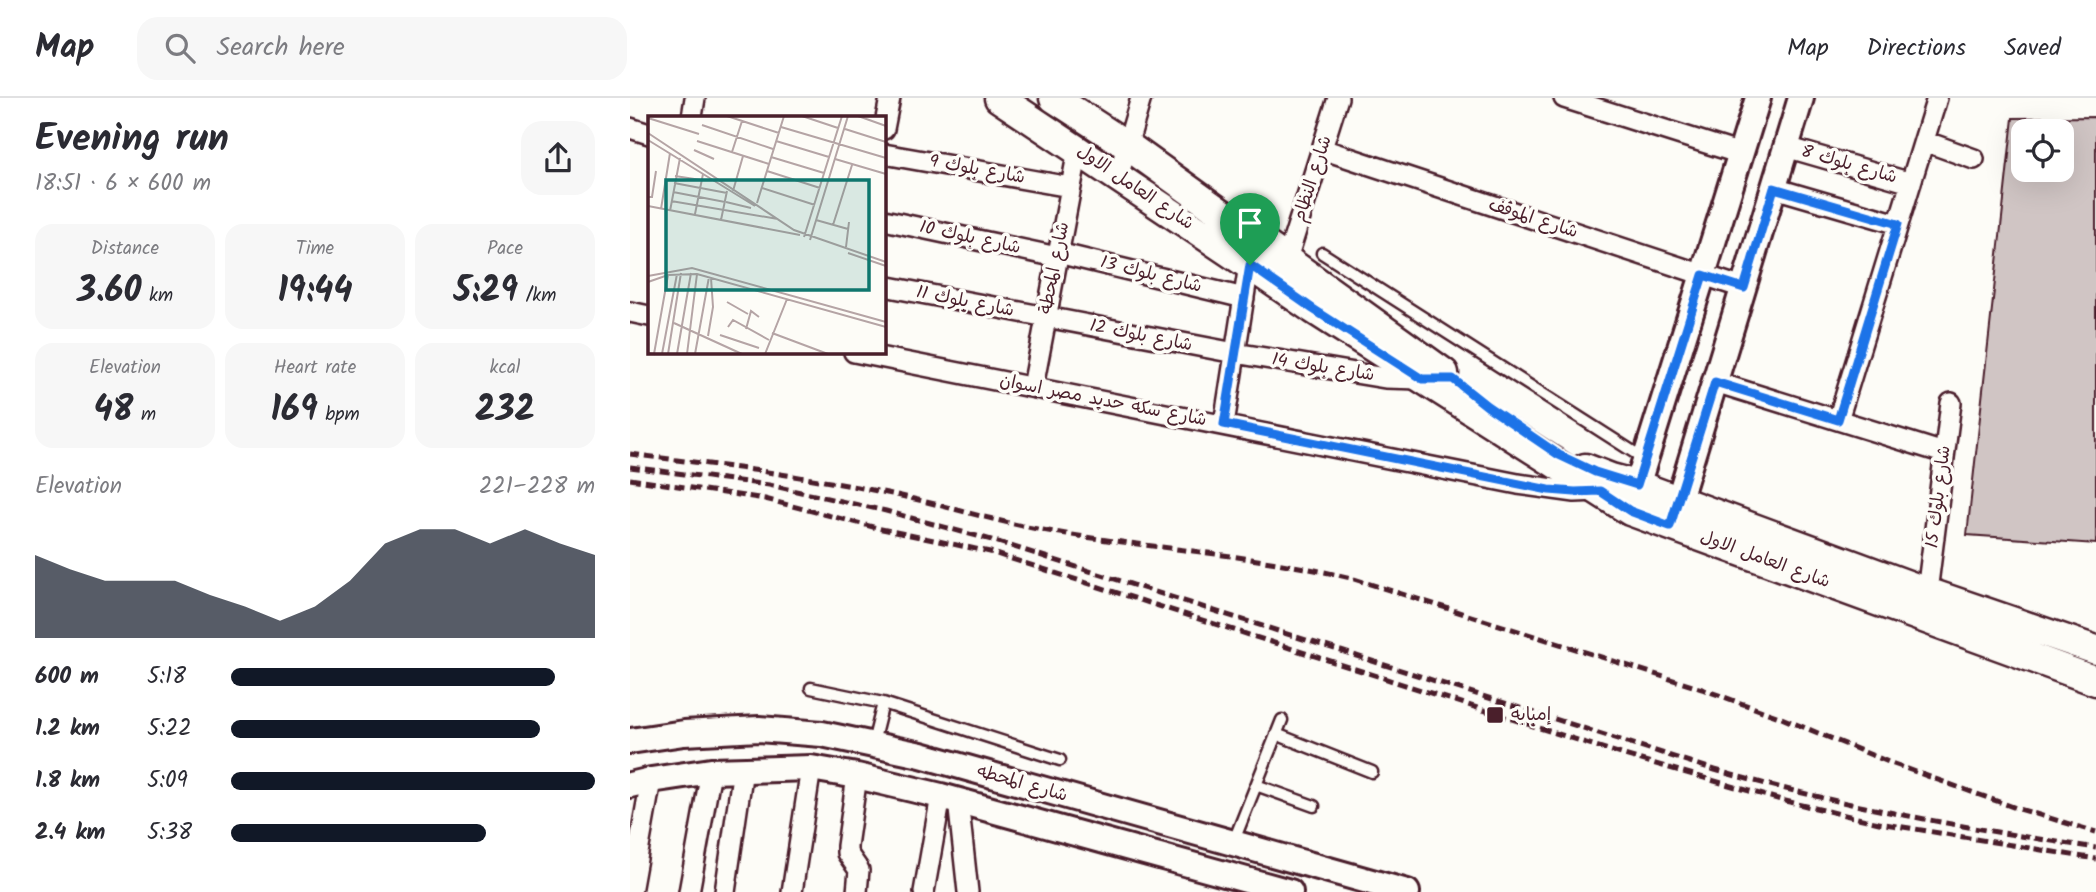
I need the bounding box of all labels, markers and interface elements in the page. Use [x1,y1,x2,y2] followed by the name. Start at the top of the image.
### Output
[137,17,627,80] search box
[35,22,95,75] text: Map
[217,27,345,69] text: Search here
[161,29,199,67] icon: search
[1787,29,1829,68] text: Map
[1867,29,1966,68] text: Directions
[2004,29,2061,68] text: Saved
[35,110,229,170] text: Evening run
[648,116,886,354] inset map
[2011,119,2074,182] map controls
[2011,119,2074,182] button: locate
[521,121,595,195] button: share
[1285,132,1341,226] street label: شارع النظام
[1798,137,1900,193] street label: شارع بلوك 8
[1070,138,1200,238] street label: شارع العامل الاول
[927,147,1027,193] street label: شارع بلوك 9
[35,166,211,202] text: 18:51 · 6 × 600 m
[1484,191,1582,247] street label: شارع الموقف
[1220,193,1280,265] pin
[1231,204,1269,242] icon: arrive
[917,213,1023,263] street label: شارع بلوك 10
[1032,219,1078,317] street label: شارع المحطة
[91,234,159,264] text: Distance
[296,234,334,264] text: Time
[487,234,523,264] text: Pace
[1097,248,1205,302] street label: شارع بلوك 13
[77,264,141,320] text: 3.60
[277,264,353,320] text: 19:44
[454,264,518,320] text: 5:29
[913,278,1017,326] street label: شارع بلوك 11
[141,281,173,311] text: km
[518,281,556,311] text: /km
[1087,312,1195,360] street label: شارع بلوك 12
[1270,346,1376,390] street label: شارع بلوك 14
[89,353,161,383] text: Elevation
[274,353,356,383] text: Heart rate
[490,353,520,383] text: kcal
[997,367,1209,435] street label: شارع سكه حديد مصر اسوان
[94,383,133,439] text: 48
[270,383,318,439] text: 169
[475,383,535,439] text: 232
[133,400,156,430] text: m
[318,400,360,430] text: bpm
[1918,444,1960,550] street label: شارع بلوك 15
[35,469,122,505] text: Elevation
[479,469,595,505] text: 221–228 m
[1696,523,1834,597] street label: شارع العامل الاول
[35,659,99,695] text: 600 m
[147,659,186,695] text: 5:18
[1511,701,1551,730] place label: إمبابه
[1485,705,1505,725] marker: إمبابه
[35,711,100,747] text: 1.2 km
[147,711,192,747] text: 5:22
[973,757,1071,811] street label: شارع المحطه
[35,763,100,799] text: 1.8 km
[147,763,188,799] text: 5:09
[35,815,105,851] text: 2.4 km
[147,815,192,851] text: 5:38

